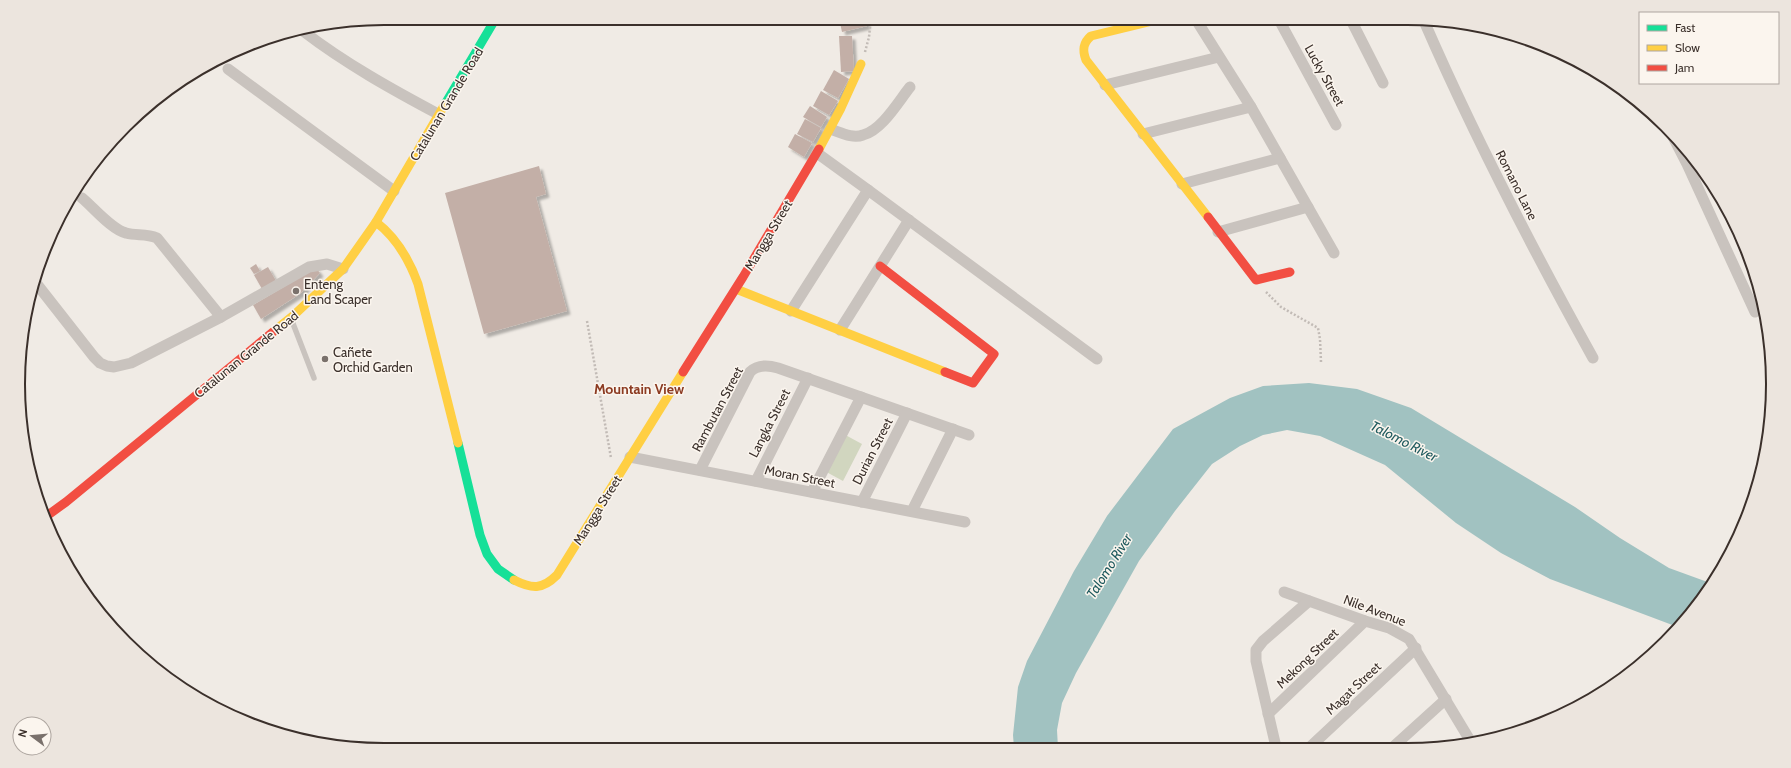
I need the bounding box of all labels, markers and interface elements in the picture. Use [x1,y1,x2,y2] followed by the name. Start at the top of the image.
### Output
[1639,12,1779,84] legend
[1675,20,1695,35] text: Fast
[1675,40,1700,55] text: Slow
[1302,41,1349,109] street label: Lucky Street
[406,44,486,164] street label: Catalunan Grande Road
[1674,60,1694,75] text: Jam
[1493,147,1542,223] street label: Romano Lane
[741,196,796,273] street label: Mangga Street
[304,276,373,307] place label: Enteng Land Scaper
[291,286,301,296] marker: Enteng Land Scaper
[191,307,301,401] street label: Catalunan Grande Road
[333,344,413,375] place label: Cañete Orchid Garden
[320,354,330,364] marker: Cañete Orchid Garden
[688,363,746,454] street label: Rambutan Street
[594,380,685,398] district label: Mountain View
[745,385,793,460] street label: Langka Street
[848,414,896,487] street label: Durian Street
[1367,416,1441,466] water label: Talomo River
[763,461,837,491] street label: Moran Street
[569,472,625,548] street label: Mangga Street
[1082,530,1136,602] water label: Talomo River
[1342,591,1409,629] street label: Nile Avenue
[1273,624,1342,691] street label: Mekong Street
[1322,658,1385,718] street label: Magat Street
[12,716,52,756] north arrow
[15,728,30,739] text: N

